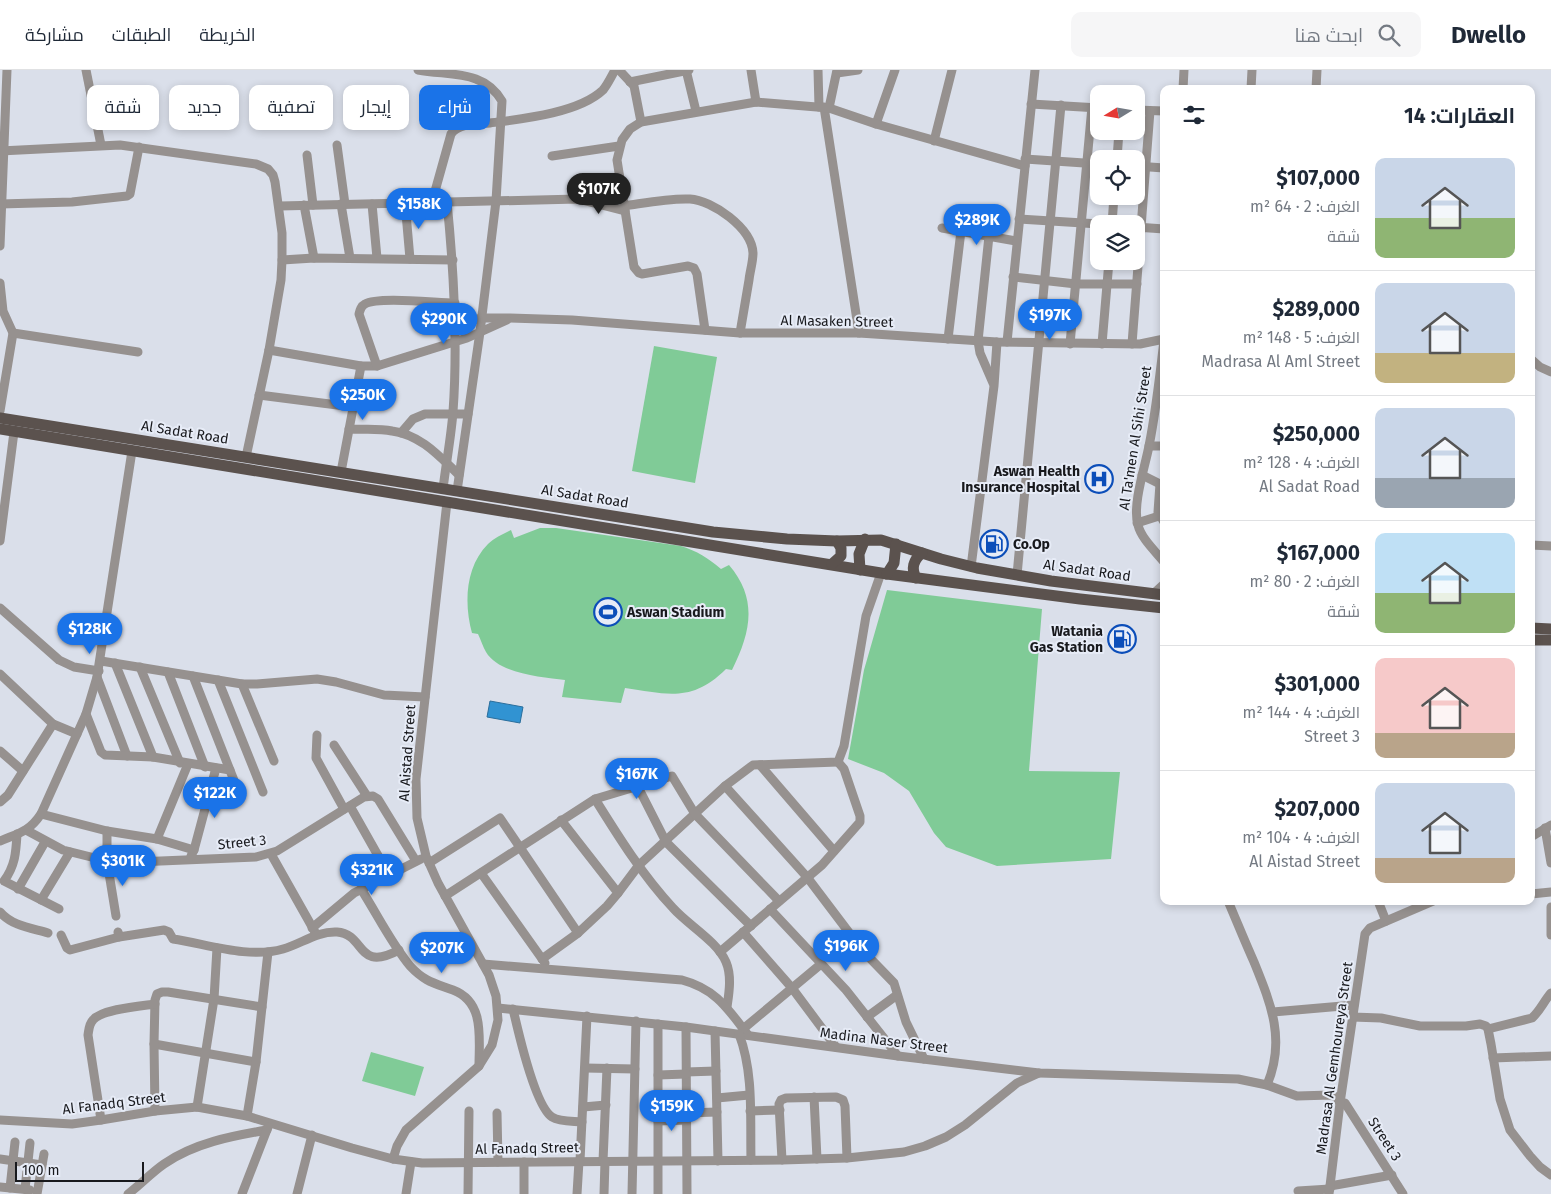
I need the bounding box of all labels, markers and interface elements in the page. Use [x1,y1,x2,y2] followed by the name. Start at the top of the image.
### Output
[1071,12,1421,57] search box
[1375,21,1403,49] icon: search
[1451,21,1526,49] text: Dwello
[25,24,84,46] text: مشاركة
[112,24,171,46] text: الطبقات
[199,24,256,46] text: الخريطة
[1294,24,1363,47] text: ابحث هنا
[87,85,159,130] chip: شقة
[169,85,239,130] chip: جديد
[249,85,333,130] chip: تصفية
[343,85,409,130] chip: إيجار
[419,85,490,130] chip: شراء
[1090,85,1145,140] north arrow
[1090,85,1145,270] map controls
[1180,101,1208,129] icon: filters
[1404,103,1515,129] text: العقارات: 14
[1090,150,1145,205] button: locate
[1276,165,1360,191] text: $107,000
[564,172,634,215] pin: $107K
[1415,178,1475,238] icon: home
[578,179,620,198] text: $107K
[384,188,454,230] pin: $158K
[397,194,441,213] text: $158K
[1250,197,1360,216] text: الغرف: 2 · 64 m²
[942,204,1012,246] pin: $289K
[954,210,1000,229] text: $289K
[1090,215,1145,270] button: layers
[1327,227,1360,246] text: شقة
[1273,296,1360,322] text: $289,000
[1015,298,1085,341] pin: $197K
[409,302,479,345] pin: $290K
[1415,303,1475,363] icon: home
[1029,305,1071,324] text: $197K
[421,309,467,328] text: $290K
[780,312,894,331] street label: Al Masaken Street
[1243,328,1360,347] text: الغرف: 5 · 148 m²
[1202,352,1360,371] text: Madrasa Al Aml Street
[1116,364,1155,511] street label: Al Ta'men Al Sihi Street
[328,378,398,421] pin: $250K
[341,385,385,404] text: $250K
[140,417,230,448] street label: Al Sadat Road
[1273,421,1360,447] text: $250,000
[1415,428,1475,488] icon: home
[1243,453,1360,472] text: الغرف: 4 · 128 m²
[961,463,1081,496] place label: Aswan Health Insurance Hospital
[1084,464,1114,494] hospital icon: Aswan Health Insurance Hospital
[1259,477,1360,496] text: Al Sadat Road
[540,481,630,512] street label: Al Sadat Road
[979,529,1009,559] fuel station icon: Co.Op
[1013,536,1050,553] place label: Co.Op
[1277,540,1360,566] text: $167,000
[1415,553,1475,613] icon: home
[1042,556,1132,585] street label: Al Sadat Road
[1249,572,1360,591] text: الغرف: 2 · 80 m²
[593,597,623,627] sports icon: Aswan Stadium
[1327,602,1360,621] text: شقة
[626,604,725,621] place label: Aswan Stadium
[55,612,125,655] pin: $128K
[68,619,112,638] text: $128K
[1030,623,1103,656] place label: Watania Gas Station
[1107,624,1137,654] fuel station icon: Watania Gas Station
[1274,671,1360,697] text: $301,000
[1415,678,1475,738] icon: home
[396,703,419,802] street label: Al Aistad Street
[1243,703,1360,722] text: الغرف: 4 · 144 m²
[1304,727,1360,746] text: Street 3
[602,758,672,800] pin: $167K
[616,764,658,783] text: $167K
[180,776,250,819] pin: $122K
[194,783,236,802] text: $122K
[1275,796,1360,822] text: $207,000
[1415,803,1475,863] icon: home
[1242,828,1360,847] text: الغرف: 4 · 104 m²
[217,831,267,853] street label: Street 3
[88,844,158,887] pin: $301K
[101,851,145,870] text: $301K
[1249,852,1360,871] text: Al Aistad Street
[337,854,407,896] pin: $321K
[351,860,393,879] text: $321K
[811,930,881,972] pin: $196K
[407,932,477,974] pin: $207K
[824,936,868,955] text: $196K
[420,938,464,957] text: $207K
[1313,960,1357,1155] street label: Madrasa Al Gemhoureya Street
[819,1024,950,1057] street label: Madina Naser Street
[62,1089,168,1118] street label: Al Fanadq Street
[637,1090,707,1132] pin: $159K
[650,1096,694,1115] text: $159K
[1364,1114,1405,1164] street label: Street 3
[475,1139,580,1158] street label: Al Fanadq Street
[15,1159,144,1182] scale bar
[22,1162,59,1179] text: 100 m

